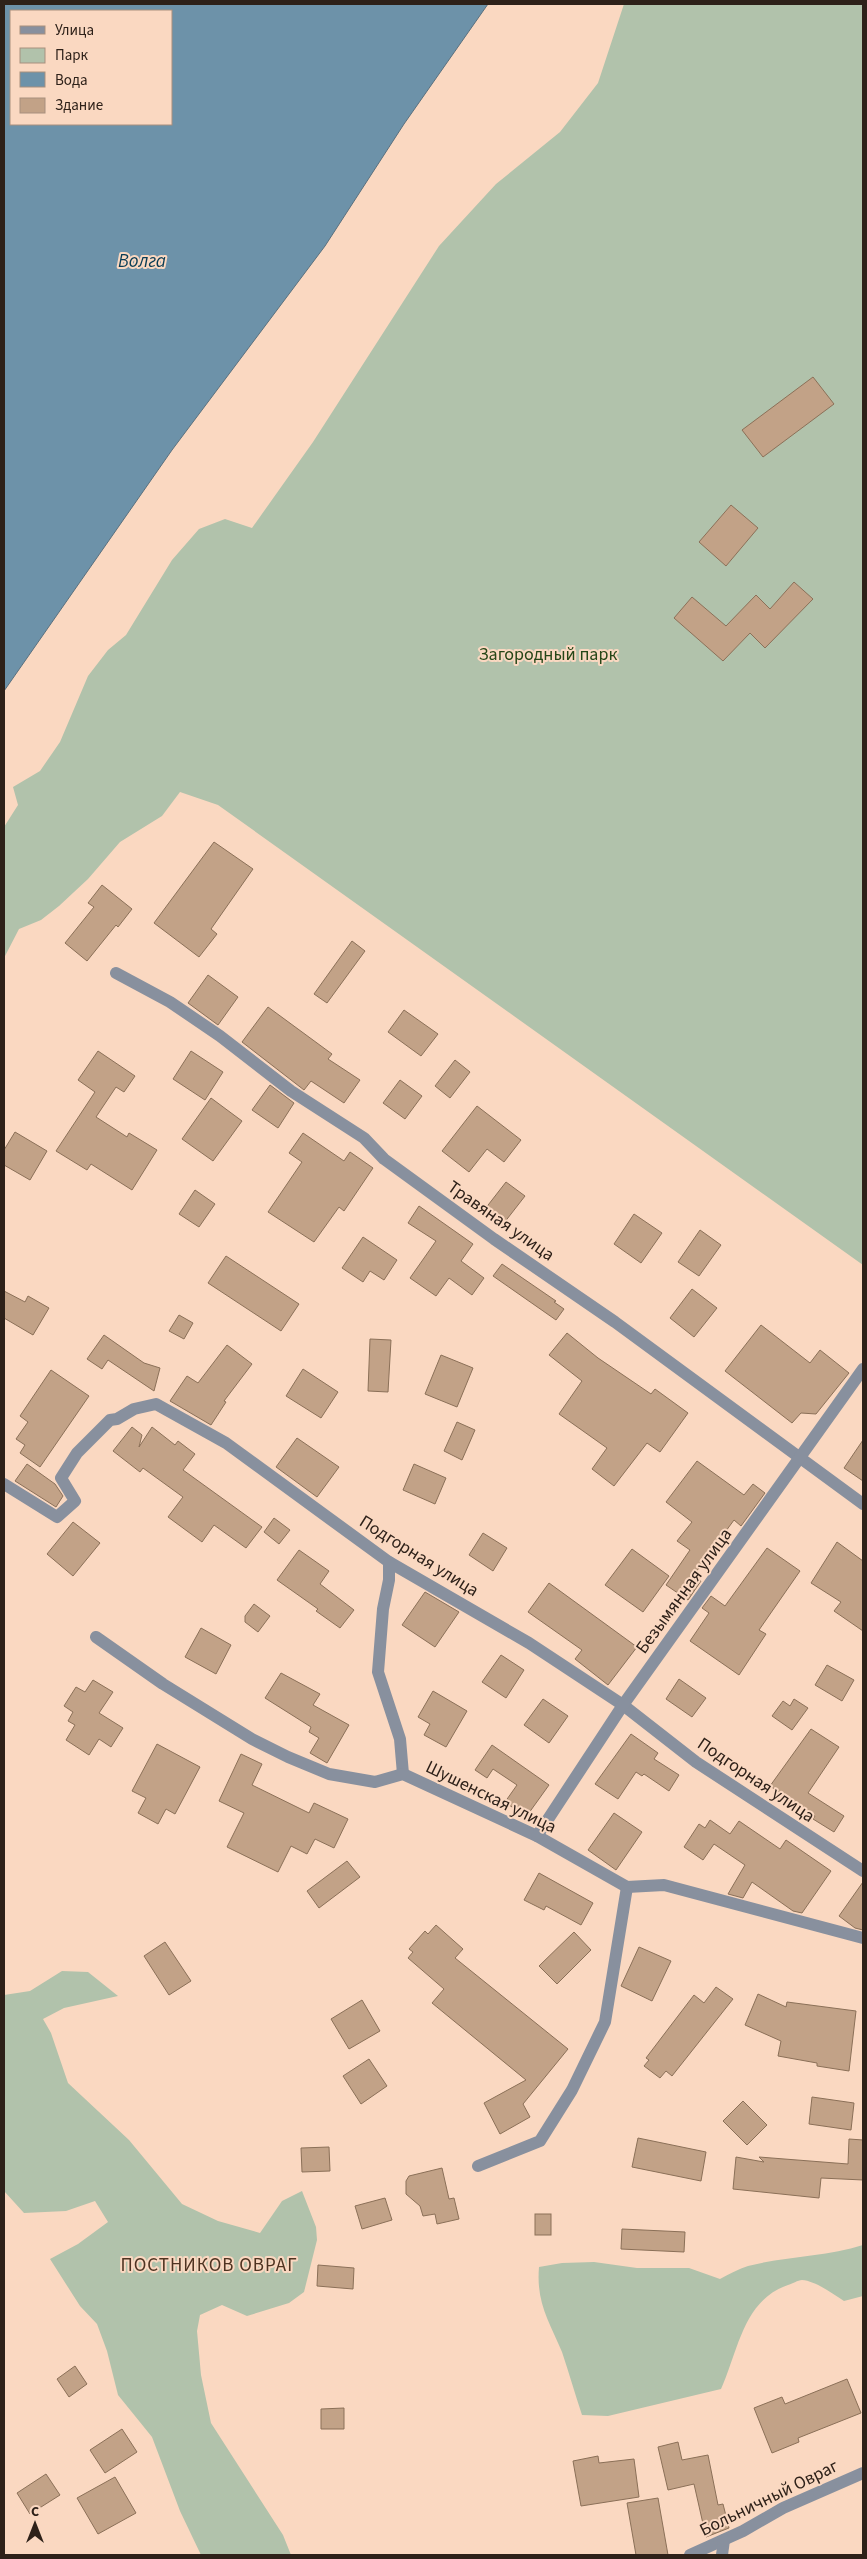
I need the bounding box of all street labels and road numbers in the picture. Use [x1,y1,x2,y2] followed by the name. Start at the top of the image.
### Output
[443,1175,559,1267] street label: Травяная улица
[354,1509,484,1603] street label: Подгорная улица
[630,1523,738,1659] street label: Безымянная улица
[692,1731,820,1829] street label: Подгорная улица
[421,1754,561,1840] street label: Шушенская улица
[695,2454,843,2542] street label: Больничный Овраг

